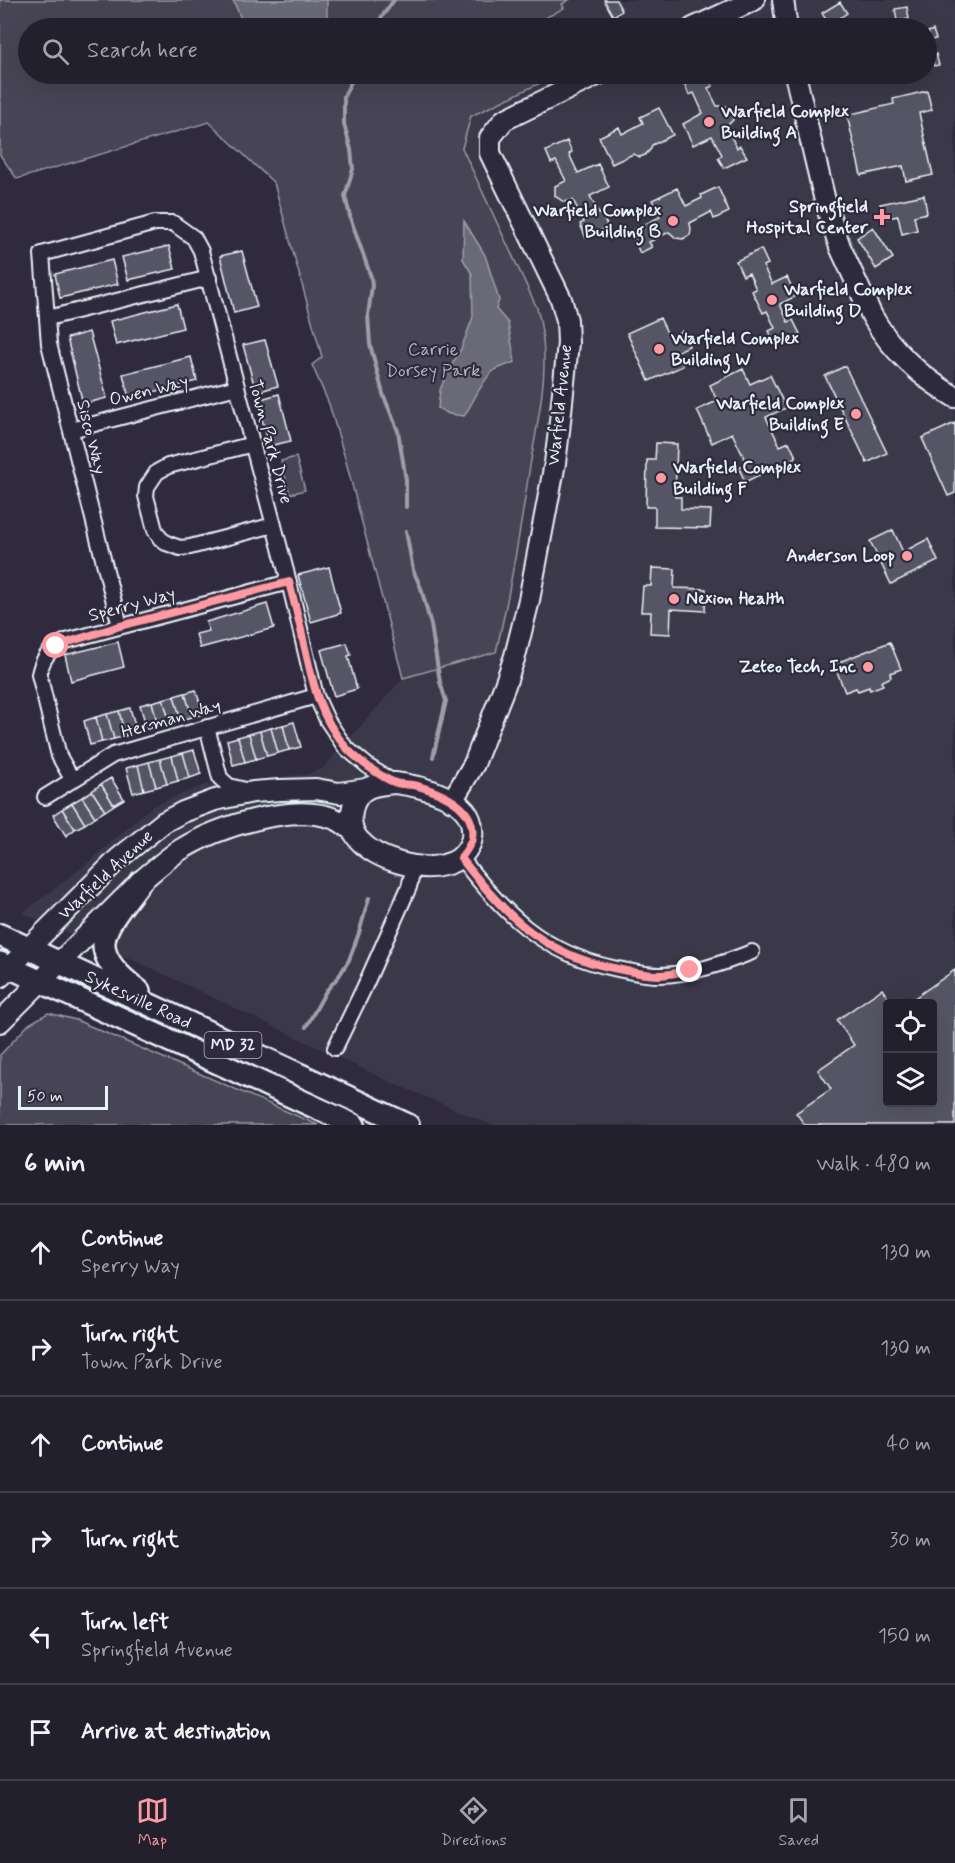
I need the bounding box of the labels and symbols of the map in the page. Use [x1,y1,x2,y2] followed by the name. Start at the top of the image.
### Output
[720,100,849,147] place label: Warfield Complex Building A
[702,115,716,129] marker: Warfield Complex Building A
[746,195,869,240] place label: Springfield Hospital Center
[532,199,661,246] place label: Warfield Complex Building B
[873,208,891,226] marker: Springfield Hospital Center
[666,214,680,228] marker: Warfield Complex Building B
[783,278,912,325] place label: Warfield Complex Building D
[765,293,779,307] marker: Warfield Complex Building D
[670,327,799,374] place label: Warfield Complex Building W
[386,338,480,383] park label: Carrie Dorsey Park
[652,342,666,356] marker: Warfield Complex Building W
[542,343,578,467] street label: Warfield Avenue
[107,370,191,412] street label: Owen Way
[242,377,298,507] street label: Town Park Drive
[715,392,844,439] place label: Warfield Complex Building E
[70,397,112,477] street label: Sisco Way
[849,407,863,421] marker: Warfield Complex Building E
[672,456,801,503] place label: Warfield Complex Building F
[654,471,668,485] marker: Warfield Complex Building F
[786,544,895,568] place label: Anderson Loop
[900,549,914,563] marker: Anderson Loop
[86,582,178,628] street label: Sperry Way
[686,587,784,611] place label: Nexion Health
[667,592,681,606] marker: Nexion Health
[42,632,68,658] route start
[739,655,857,679] place label: Zeteo Tech, Inc
[861,660,875,674] marker: Zeteo Tech, Inc
[118,693,224,745] street label: Herman Way
[53,825,159,925] street label: Warfield Avenue
[676,956,702,982] route end
[81,965,195,1035] street label: Sykesville Road
[204,1032,262,1058] road number: MD 32
[18,1083,108,1110] scale bar

